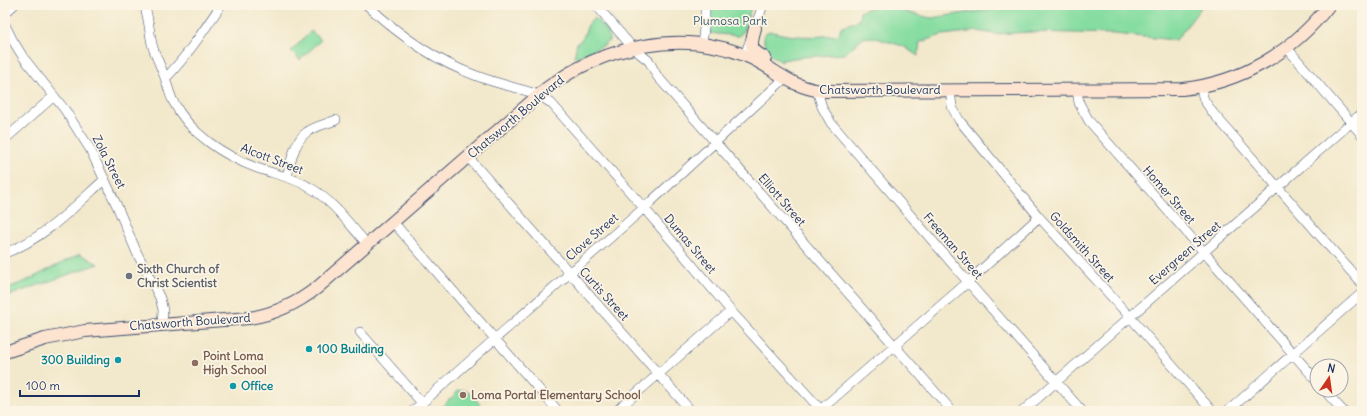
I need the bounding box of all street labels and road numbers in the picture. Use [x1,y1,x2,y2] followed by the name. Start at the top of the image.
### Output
[464,72,567,161] street label: Chatsworth Boulevard
[819,82,941,97] street label: Chatsworth Boulevard
[90,133,129,191] street label: Zola Street
[239,140,306,177] street label: Alcott Street
[1140,163,1199,227] street label: Homer Street
[755,170,809,229] street label: Elliott Street
[1047,208,1118,285] street label: Goldsmith Street
[921,209,986,282] street label: Freeman Street
[562,210,621,263] street label: Clove Street
[661,211,720,277] street label: Dumas Street
[1146,217,1224,288] street label: Evergreen Street
[576,264,632,323] street label: Curtis Street
[129,310,251,333] street label: Chatsworth Boulevard

